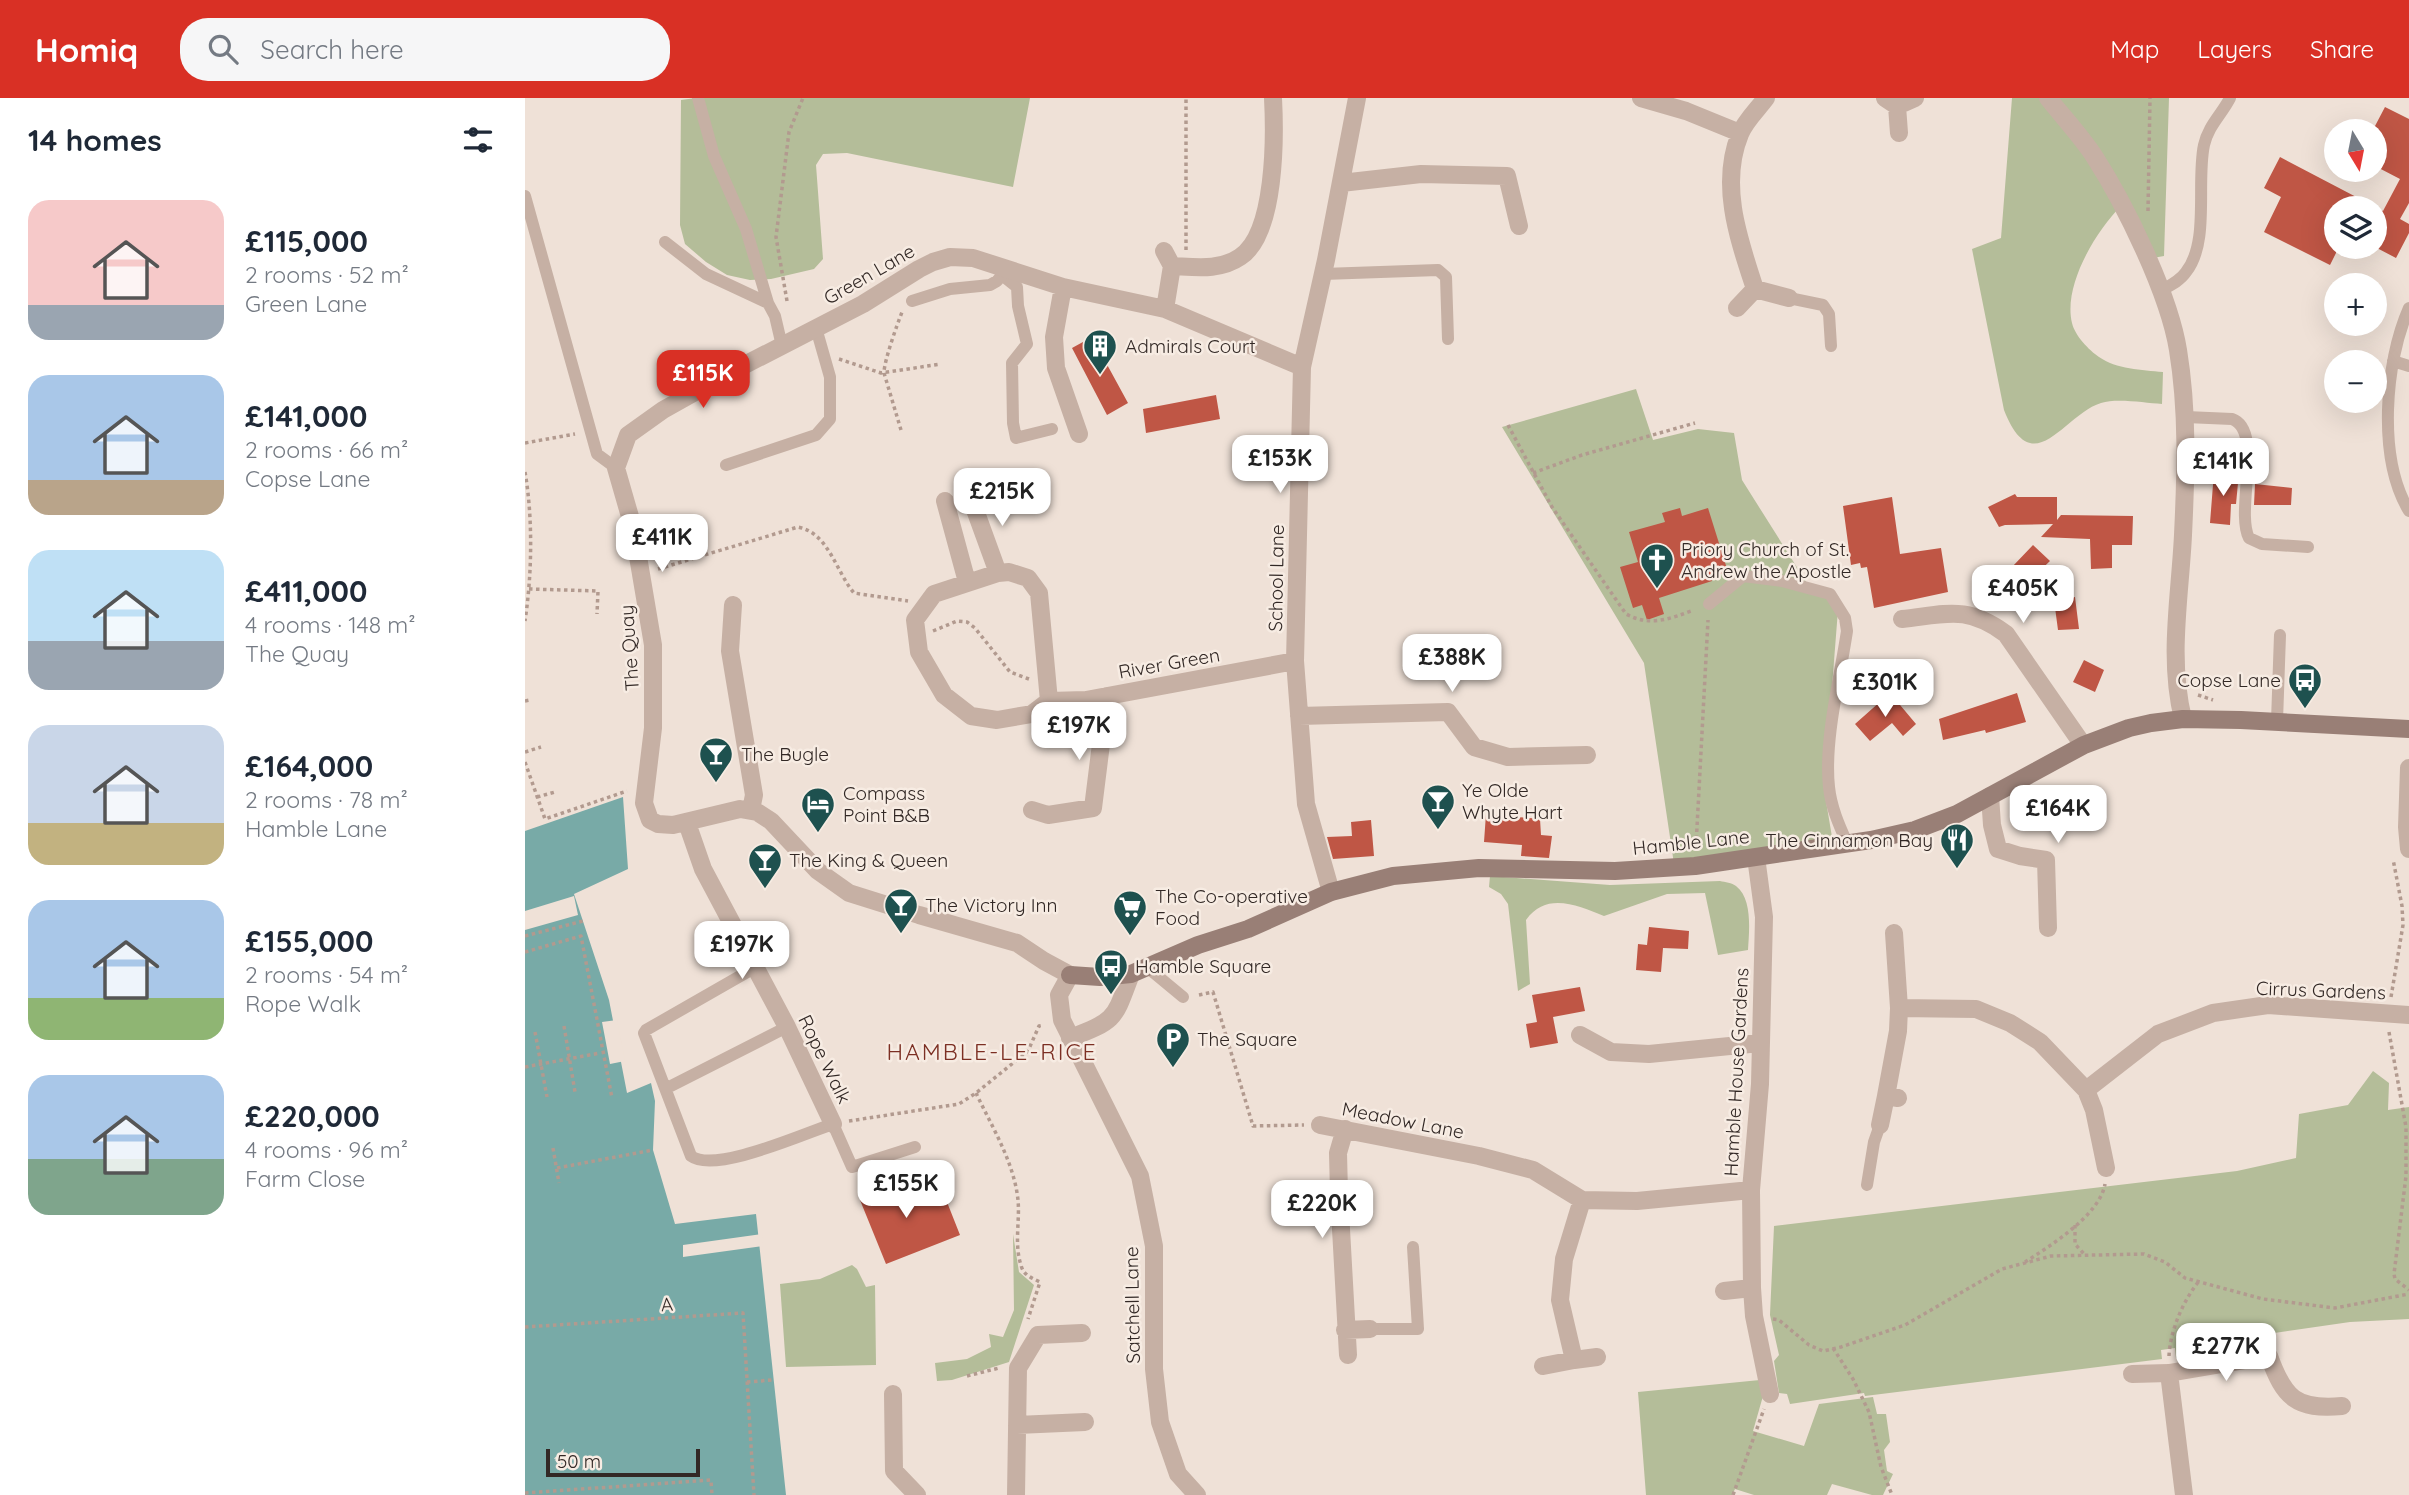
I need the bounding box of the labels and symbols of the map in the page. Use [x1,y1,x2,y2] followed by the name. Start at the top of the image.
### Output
[2324,119,2387,182] north arrow
[819,238,919,310] street label: Green Lane
[1081,327,1119,376] building icon: Admirals Court
[1125,334,1256,358] place label: Admirals Court
[654,350,752,410] pin: £115K
[1231,436,1329,495] pin: £153K
[2174,438,2272,498] pin: £141K
[953,468,1051,528] pin: £215K
[613,514,711,574] pin: £411K
[1263,524,1289,632] street label: School Lane
[1681,537,1852,583] place label: Priory Church of St. Andrew the Apostle
[1638,541,1676,590] church icon: Priory Church of St. Andrew the Apostle
[1974,566,2072,625] pin: £405K
[614,604,644,692] street label: The Quay
[1403,634,1501,694] pin: £388K
[1116,642,1222,684] street label: River Green
[1836,660,1934,719] pin: £301K
[2286,661,2324,710] bus stop icon: Copse Lane
[2177,668,2281,692] place label: Copse Lane
[1030,702,1128,762] pin: £197K
[697,735,735,784] bar icon: The Bugle
[741,742,829,766] place label: The Bugle
[1462,778,1563,824] place label: Ye Olde Whyte Hart
[843,781,930,827] place label: Compass Point B&B
[1419,782,1457,831] bar icon: Ye Olde Whyte Hart
[799,785,837,834] hotel icon: Compass Point B&B
[2009,786,2107,845] pin: £164K
[1938,821,1976,870] restaurant icon: The Cinnamon Bay
[1631,824,1751,860] street label: Hamble Lane
[1765,828,1933,852] place label: The Cinnamon Bay
[746,841,784,890] bar icon: The King & Queen
[789,848,948,872] place label: The King & Queen
[1155,884,1308,930] place label: The Co-operative Food
[882,886,920,935] bar icon: The Victory Inn
[1111,888,1149,937] supermarket icon: The Co-operative Food
[925,893,1058,917] place label: The Victory Inn
[693,922,791,981] pin: £197K
[1092,947,1130,996] bus stop icon: Hamble Square
[1135,954,1271,978] place label: Hamble Square
[1719,967,1753,1177] street label: Hamble House Gardens
[2256,976,2386,1004] street label: Cirrus Gardens
[793,1011,857,1107] street label: Rope Walk
[1154,1020,1192,1069] parking icon: The Square
[1197,1027,1297,1051] place label: The Square
[886,1037,1098,1066] district label: HAMBLE-LE-RICE
[1340,1096,1466,1144] street label: Meadow Lane
[857,1160,955,1220] pin: £155K
[1273,1180,1371,1240] pin: £220K
[1119,1246,1145,1364] street label: Satchell Lane
[660,1292,674,1316] street label: A
[2177,1324,2275,1383] pin: £277K
[546,1446,700,1478] scale bar

